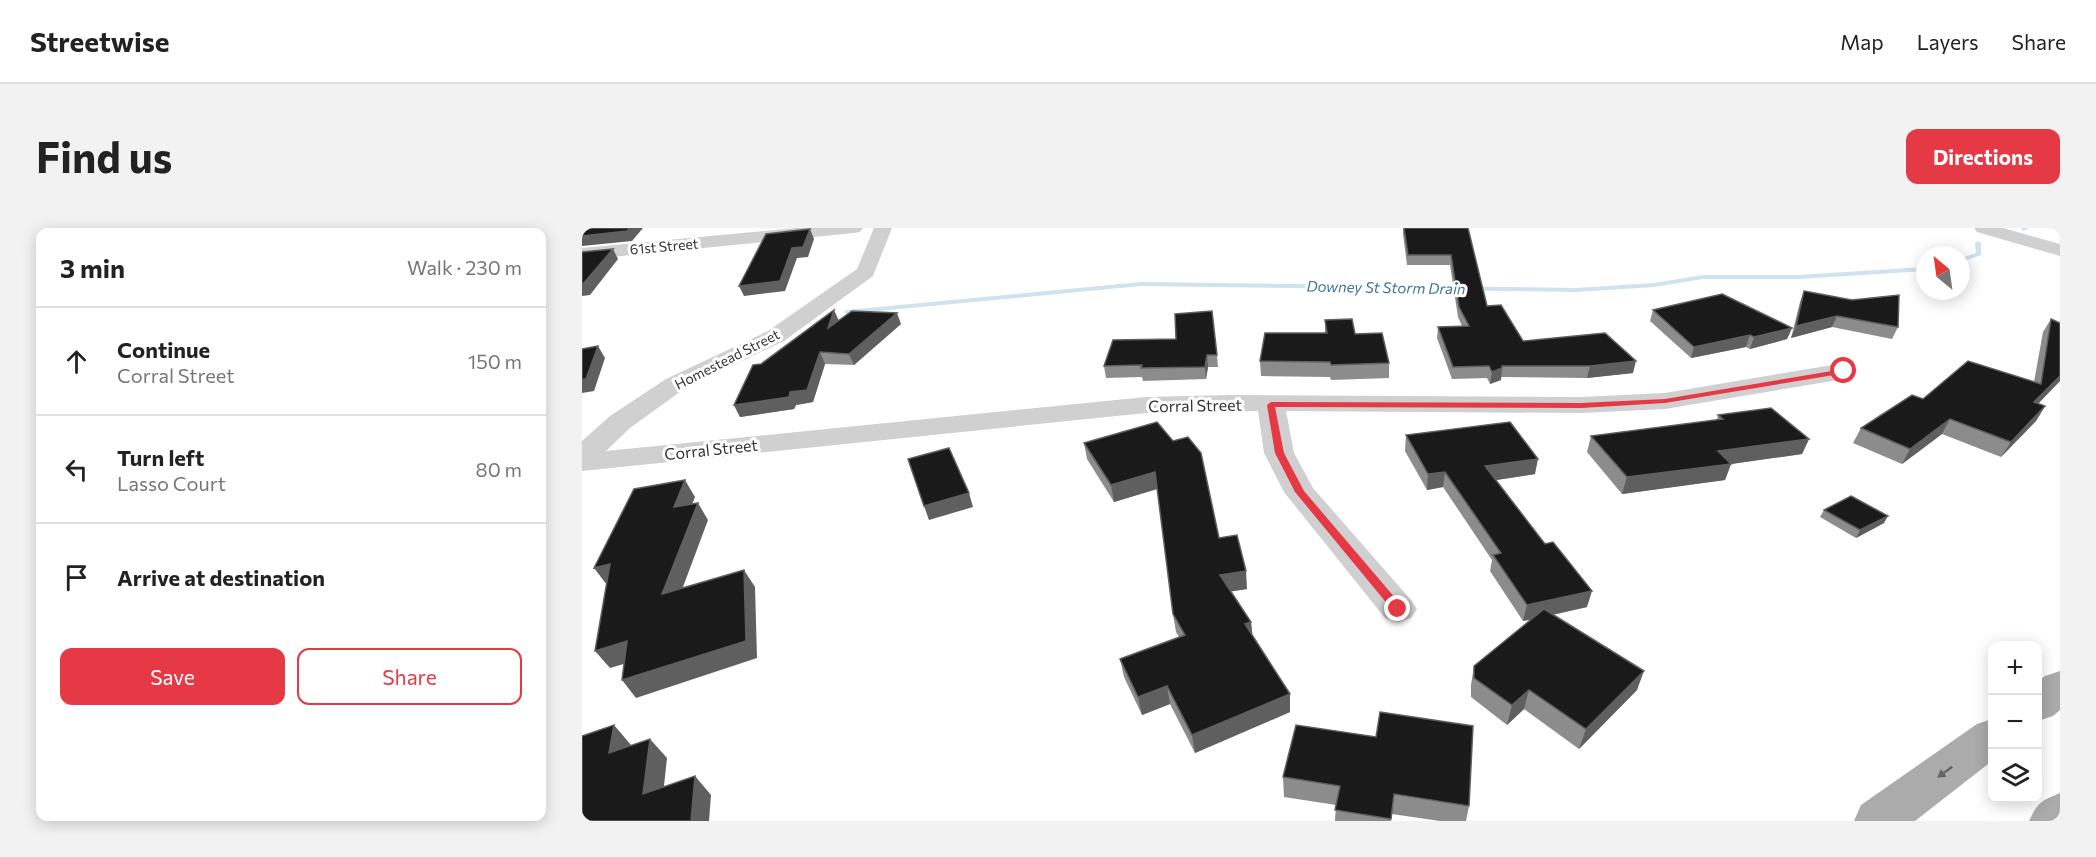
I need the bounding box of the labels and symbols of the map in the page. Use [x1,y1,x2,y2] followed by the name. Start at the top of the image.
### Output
[629,235,699,257] street label: 61st Street
[1916,246,1970,300] north arrow
[1306,277,1466,297] water label: Downey St Storm Drain
[672,325,783,393] street label: Homestead Street
[1830,357,1856,383] route start
[1148,395,1243,415] street label: Corral Street
[663,435,759,463] street label: Corral Street
[1384,595,1410,621] route end
[1938,765,1953,777] one-way arrow

